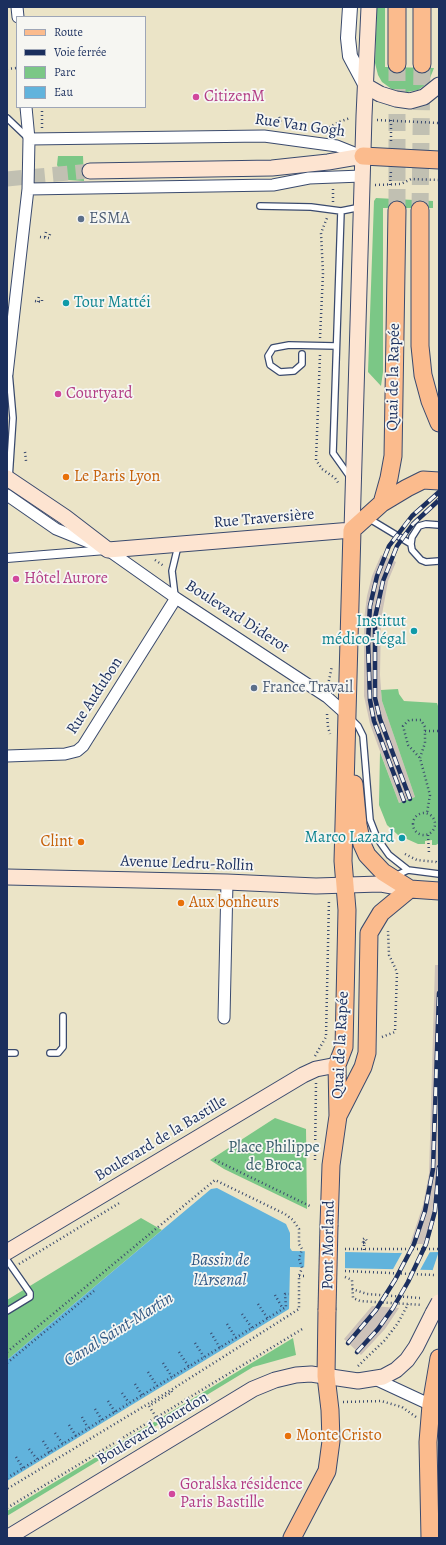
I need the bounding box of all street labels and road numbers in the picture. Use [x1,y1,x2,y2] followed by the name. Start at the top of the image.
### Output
[254,110,346,142] street label: Rue Van Gogh
[383,323,405,431] street label: Quai de la Rapée
[213,505,315,533] street label: Rue Traversière
[182,576,292,658] street label: Boulevard Diderot
[63,654,127,738] street label: Rue Audubon
[120,852,254,876] street label: Avenue Ledru-Rollin
[329,991,353,1099] street label: Quai de la Rapée
[91,1092,231,1186] street label: Boulevard de la Bastille
[319,1200,339,1290] street label: Pont Morland
[94,1388,212,1470] street label: Boulevard Bourdon

